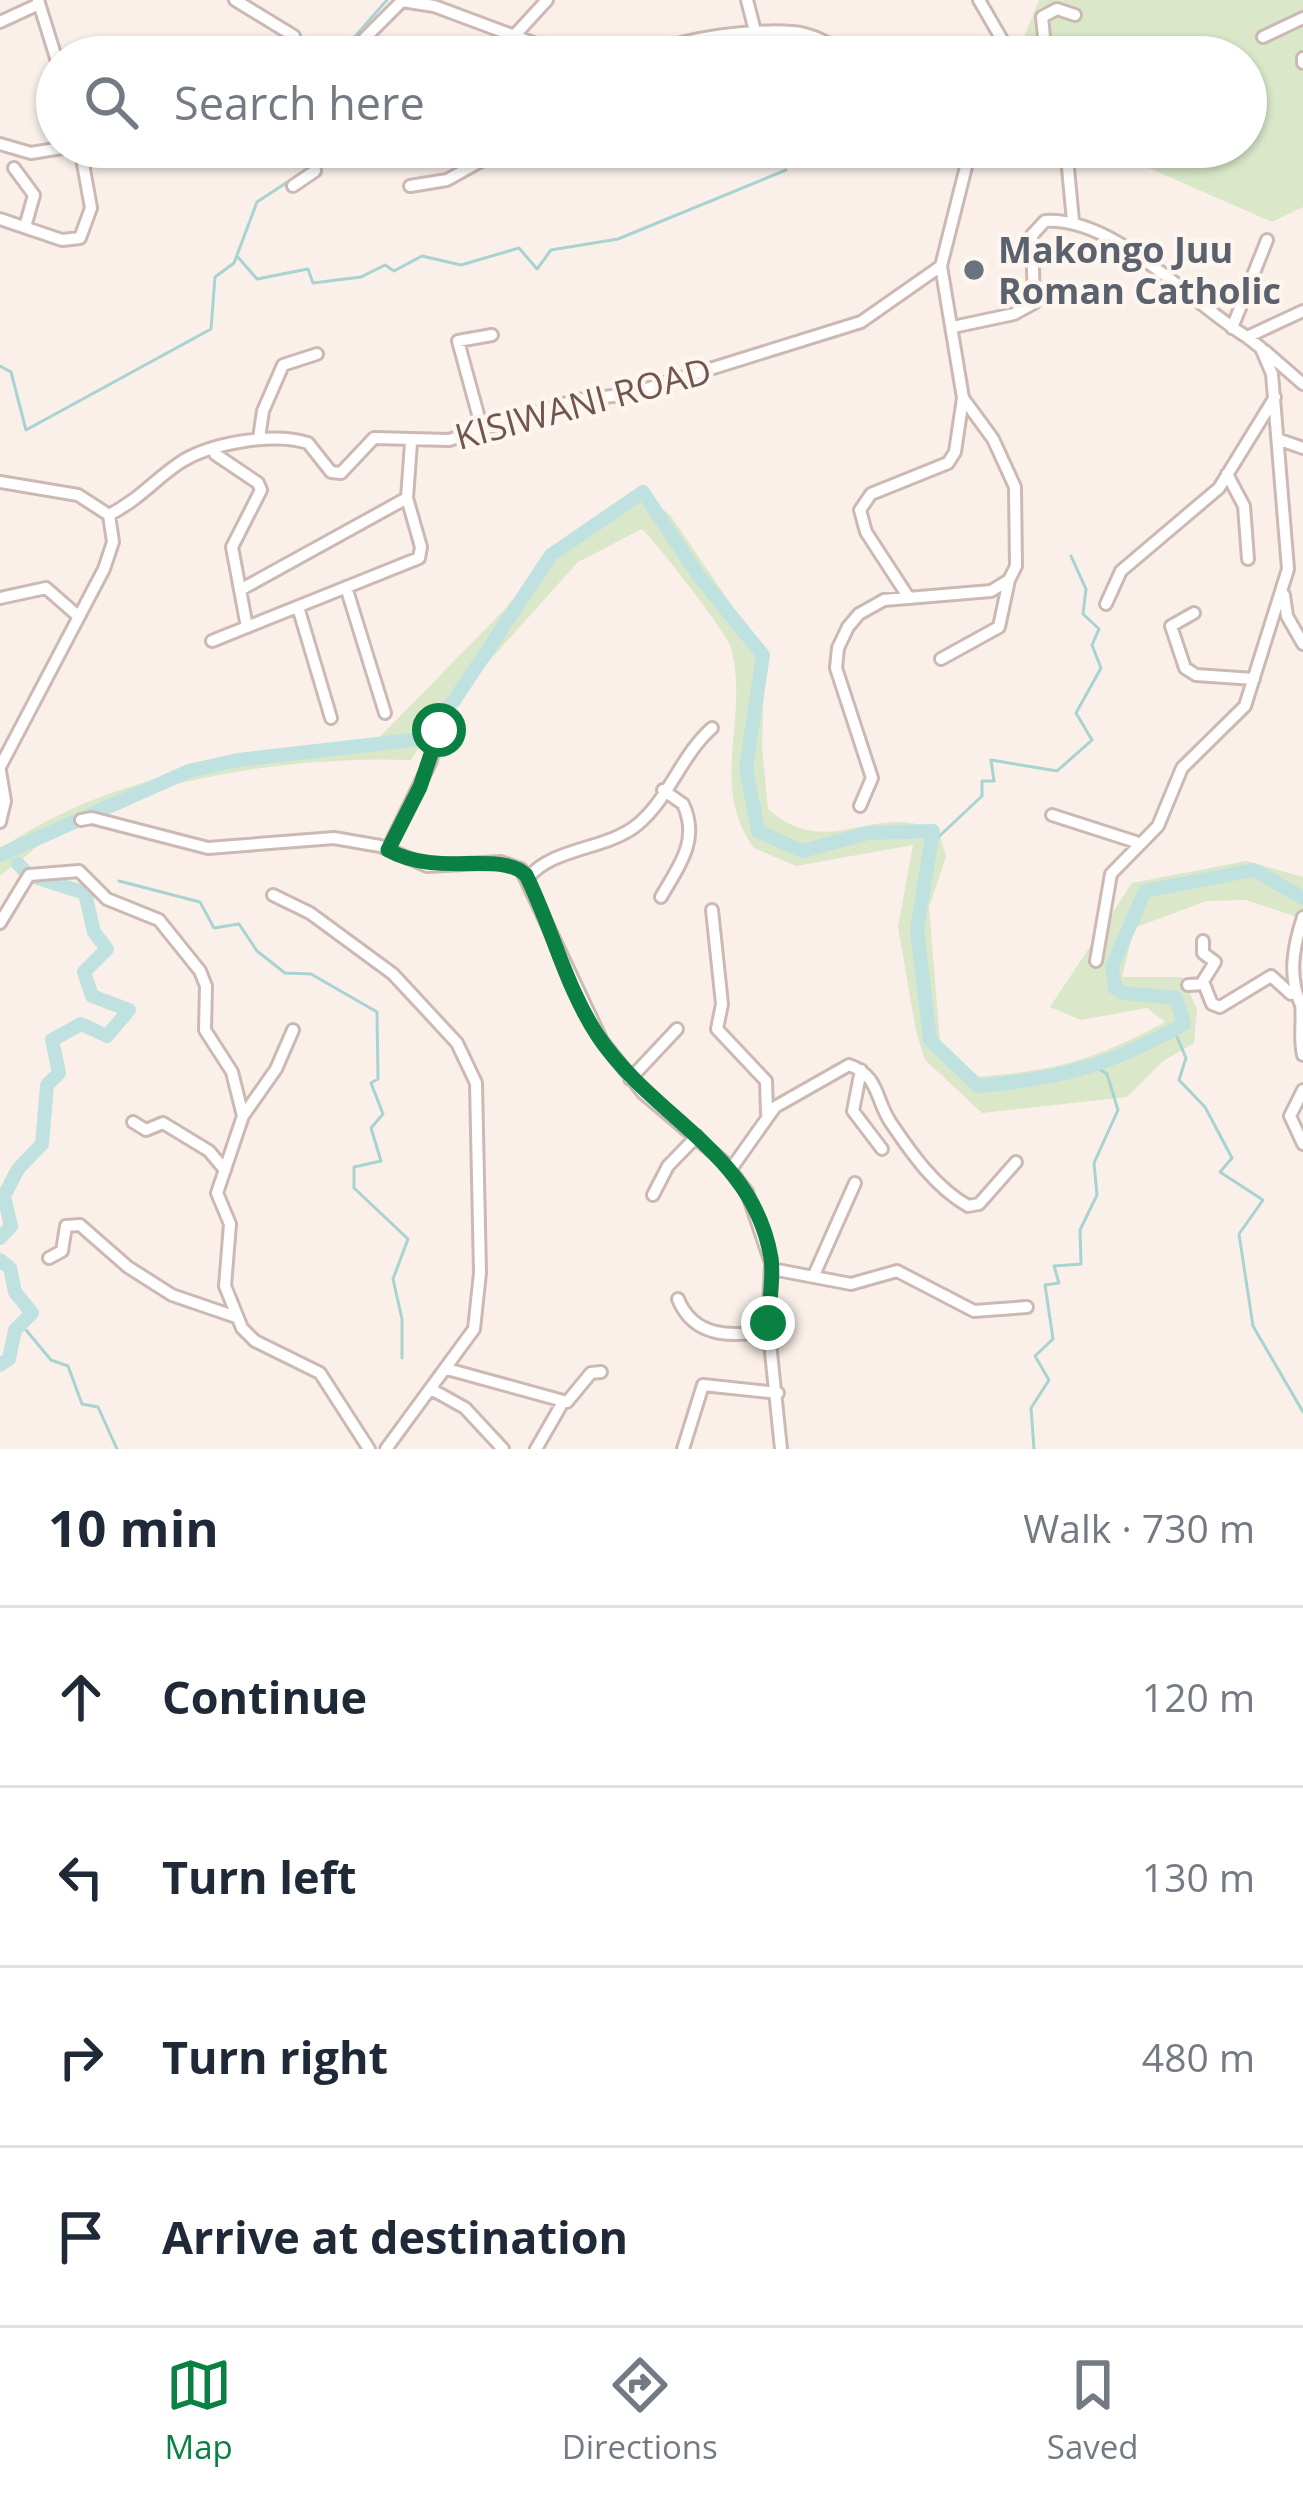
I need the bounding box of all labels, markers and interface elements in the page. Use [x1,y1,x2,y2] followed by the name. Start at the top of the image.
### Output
[36,36,1267,168] search box
[78,69,144,135] icon: search
[174,72,425,133] text: Search here
[998,225,1281,315] place label: Makongo Juu Roman Catholic
[961,257,987,283] marker: Makongo Juu Roman Catholic
[449,345,717,461] street label: KISIWANI ROAD
[412,703,466,757] route start
[741,1296,795,1350] route end
[48,1492,219,1562] text: 10 min
[1023,1501,1255,1554] text: Walk · 730 m
[48,1664,114,1730] icon: ahead
[162,1666,367,1727] text: Continue
[1142,1670,1255,1723] text: 120 m
[48,1844,114,1910] icon: left
[162,1846,357,1907] text: Turn left
[1142,1850,1255,1903] text: 130 m
[48,2024,114,2090] icon: right
[162,2026,388,2087] text: Turn right
[1142,2030,1255,2083] text: 480 m
[48,2204,114,2270] icon: arrive
[162,2206,628,2267] text: Arrive at destination
[165,2352,233,2469] tab: Map
[562,2352,718,2469] tab: Directions
[1047,2352,1138,2469] tab: Saved

